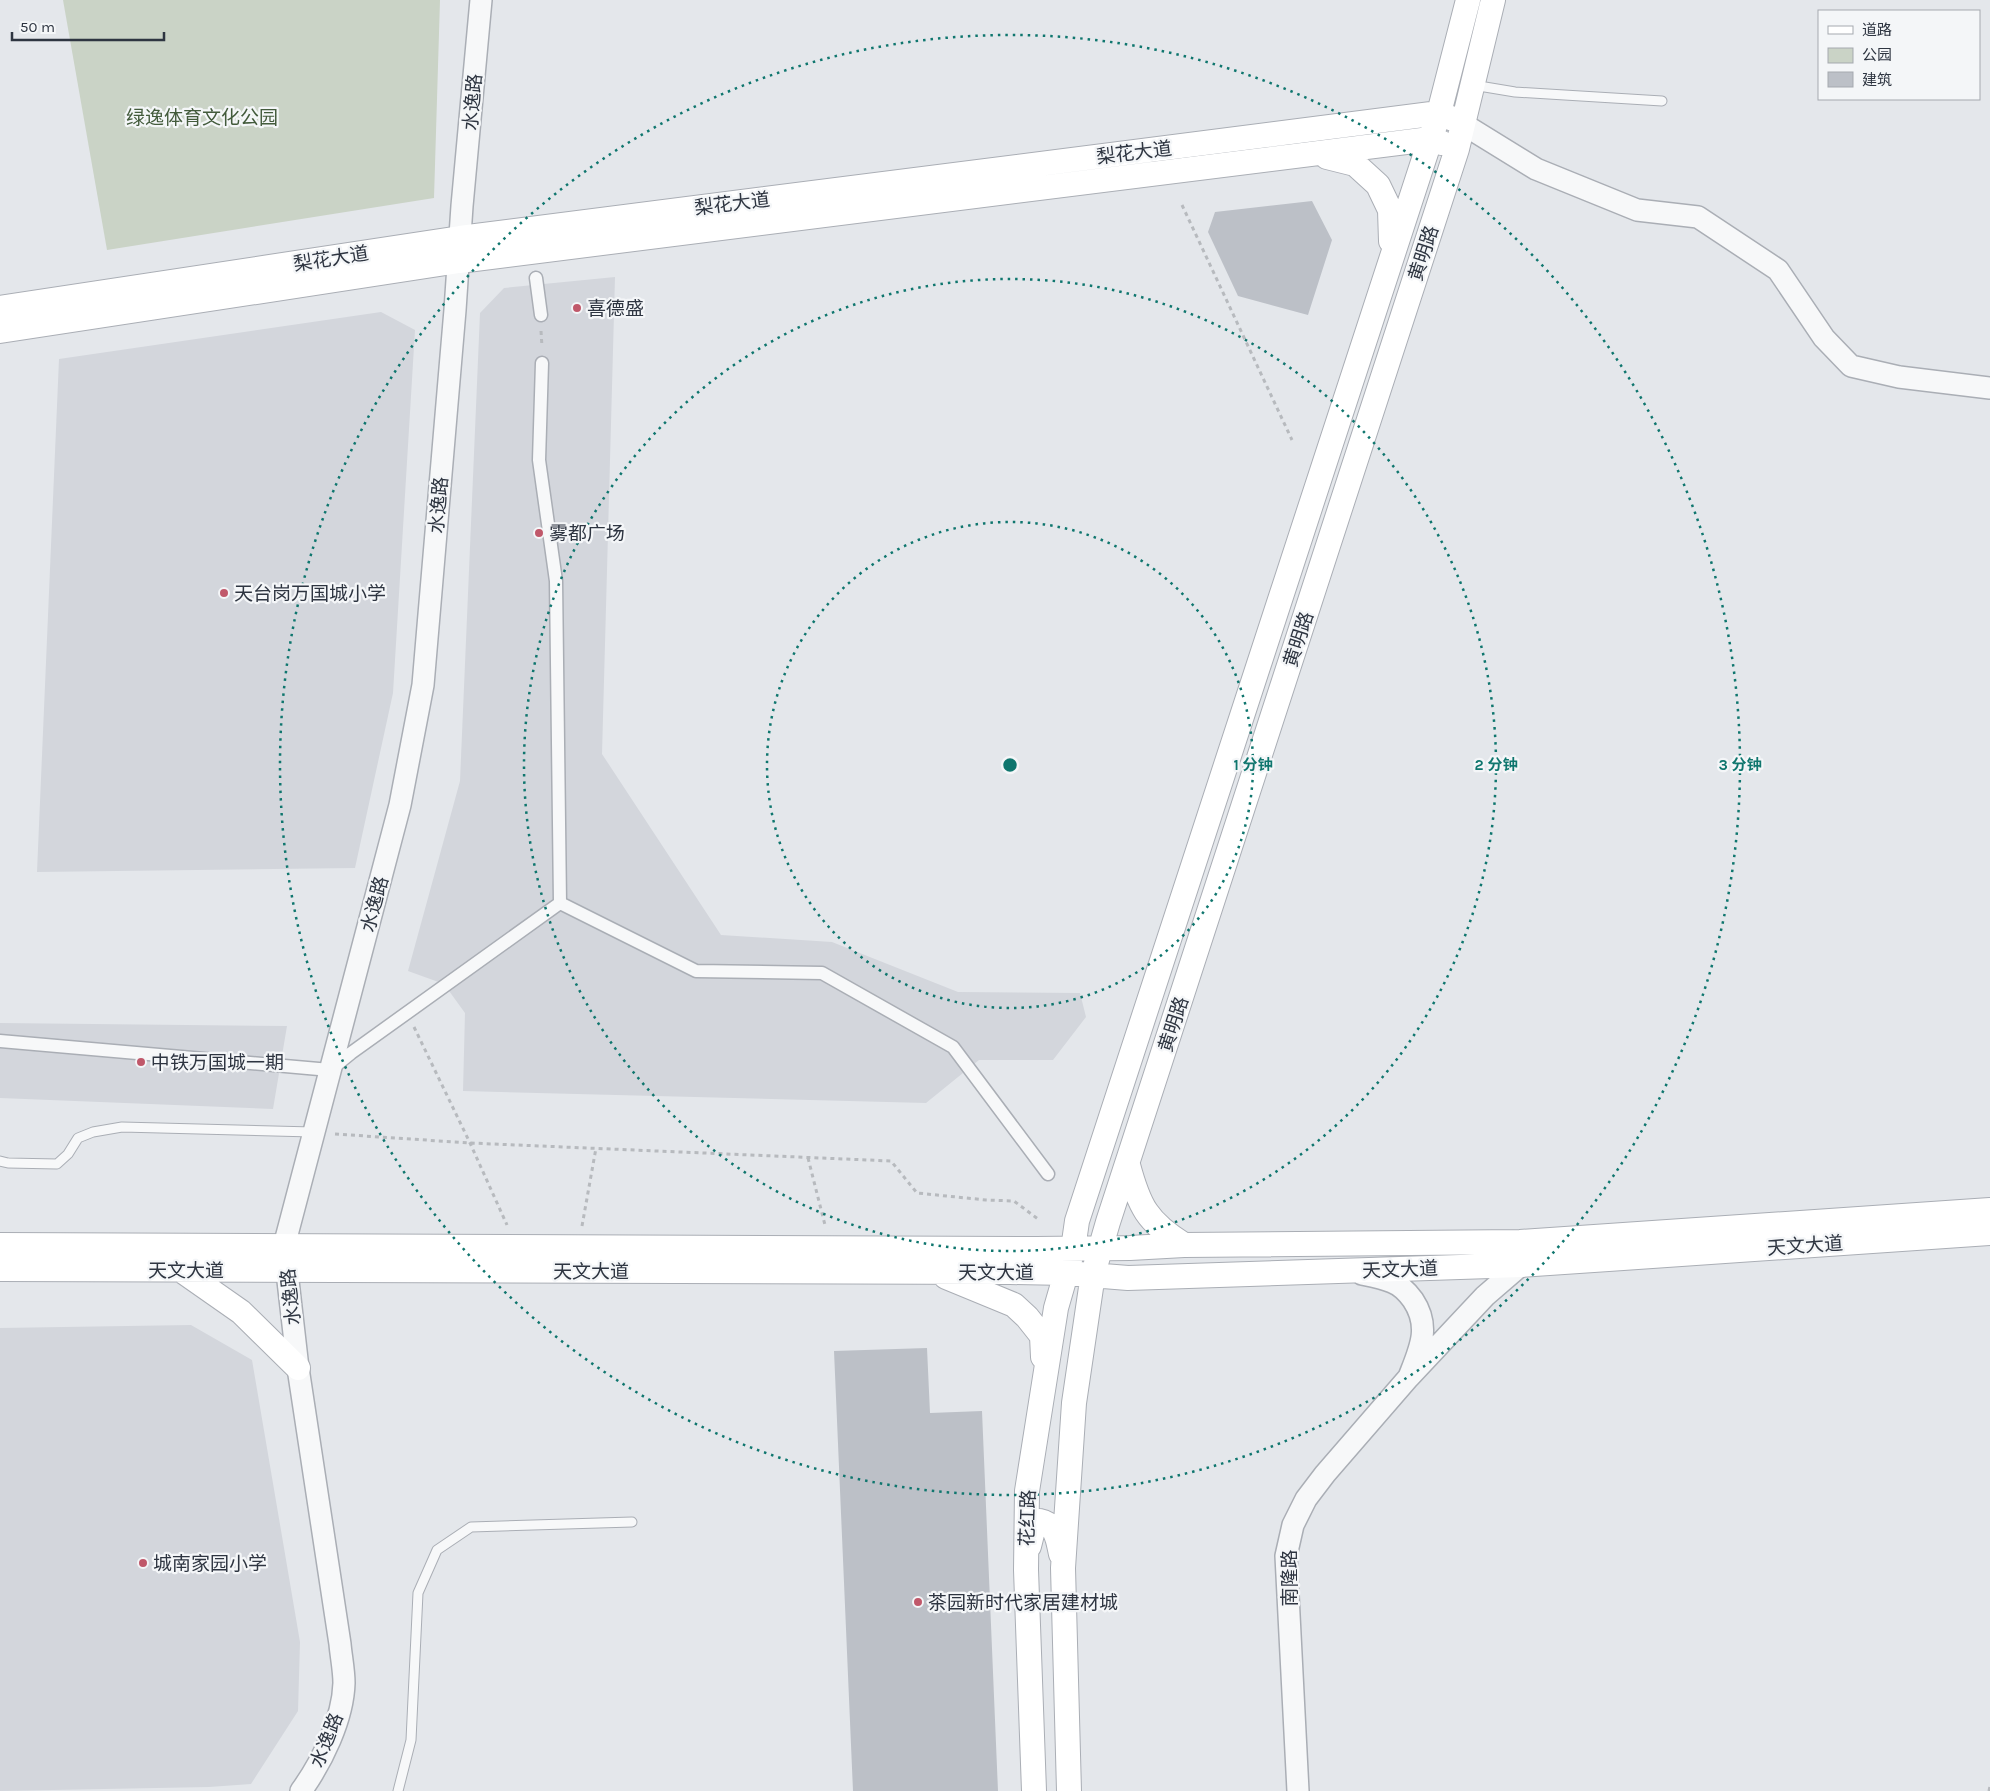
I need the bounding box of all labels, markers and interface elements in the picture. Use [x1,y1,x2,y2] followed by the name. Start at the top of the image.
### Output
[12,10,165,42] scale bar
[1818,10,1980,100] legend
[20,18,55,36] text: 50 m
[1862,21,1892,39] text: 道路
[1862,46,1892,64] text: 公园
[1862,71,1892,89] text: 建筑
[460,73,486,131] street label: 水逸路
[126,107,278,129] park label: 绿逸体育文化公园
[1095,137,1173,169] street label: 梨花大道
[693,188,771,220] street label: 梨花大道
[1405,223,1443,284] street label: 黄明路
[292,242,370,276] street label: 梨花大道
[587,298,644,320] place label: 喜德盛
[571,302,583,314] marker: 喜德盛
[426,476,452,534] street label: 水逸路
[549,523,625,545] place label: 雾都广场
[533,527,545,539] marker: 雾都广场
[234,583,386,605] place label: 天台岗万国城小学
[218,587,230,599] marker: 天台岗万国城小学
[1280,609,1318,670] street label: 黄明路
[1001,756,1019,774] centre of rings
[1233,756,1273,774] text: 1 分钟
[1475,756,1517,774] text: 2 分钟
[1718,756,1762,774] text: 3 分钟
[357,874,393,935] street label: 水逸路
[1155,994,1193,1055] street label: 黄明路
[151,1052,284,1074] place label: 中铁万国城一期
[135,1056,147,1068] marker: 中铁万国城一期
[1766,1232,1844,1260] street label: 天文大道
[1362,1258,1438,1282] street label: 天文大道
[148,1260,224,1282] street label: 天文大道
[553,1261,629,1283] street label: 天文大道
[958,1262,1034,1284] street label: 天文大道
[277,1267,305,1326] street label: 水逸路
[1016,1489,1040,1547] street label: 花红路
[1279,1549,1301,1607] street label: 南隆路
[153,1553,267,1575] place label: 城南家园小学
[137,1557,149,1569] marker: 城南家园小学
[928,1592,1118,1614] place label: 茶园新时代家居建材城
[912,1596,924,1608] marker: 茶园新时代家居建材城
[306,1710,348,1771] street label: 水逸路

